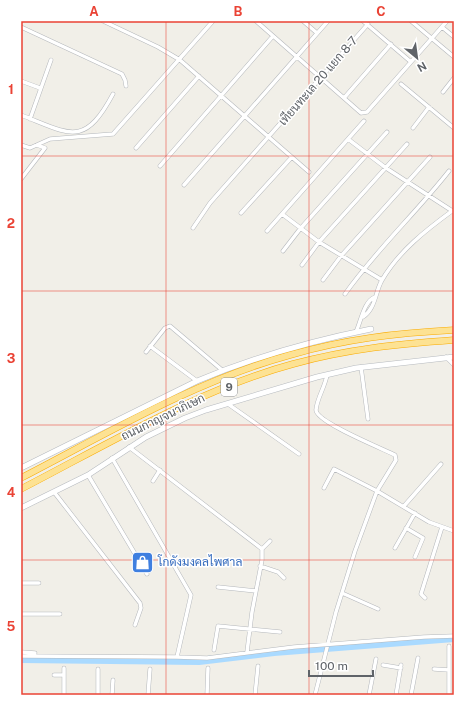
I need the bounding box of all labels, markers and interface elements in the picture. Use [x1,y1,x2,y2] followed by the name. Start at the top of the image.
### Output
[89,4,99,19] text: A
[234,4,243,19] text: B
[376,4,386,19] text: C
[275,33,360,128] street label: เทียนทะเล 20 แยก 8-7
[397,38,437,78] north arrow
[415,59,429,74] text: N
[8,82,14,97] text: 1
[7,216,15,231] text: 2
[7,351,16,366] text: 3
[221,378,237,396] road number: 9
[119,391,207,443] street label: ถนนกาญจนาภิเษก
[7,485,16,500] text: 4
[129,549,155,575] shop icon: โกดังมงคลไพศาล
[157,554,242,569] place label: โกดังมงคลไพศาล
[7,619,16,634] text: 5
[309,652,373,678] scale bar
[315,659,348,673] text: 100 m

